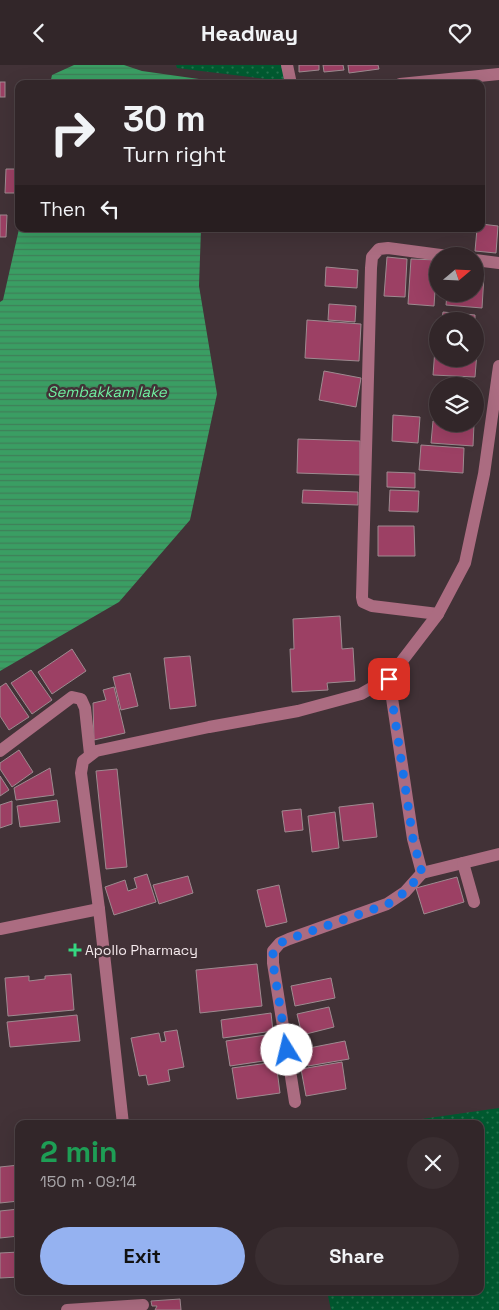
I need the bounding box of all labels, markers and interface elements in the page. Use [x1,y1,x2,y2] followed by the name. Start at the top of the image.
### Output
[25,19,53,47] icon: back
[201,19,298,47] text: Headway
[446,19,474,47] icon: heart
[123,97,206,141] text: 30 m
[40,100,105,165] icon: right
[123,140,226,168] text: Turn right
[96,195,124,223] icon: left
[40,197,86,222] text: Then
[429,247,484,303] north arrow
[429,247,484,432] map controls
[429,312,484,367] button: search
[429,377,484,432] button: layers
[47,382,168,401] water label: Sembakkam lake
[368,658,410,700] pin
[375,665,403,693] icon: arrive
[85,941,198,959] place label: Apollo Pharmacy
[69,944,81,956] marker: Apollo Pharmacy
[260,1023,312,1075] position arrow
[40,1132,118,1171] text: 2 min
[407,1137,459,1189] button: close
[40,1171,136,1192] text: 150 m · 09:14
[40,1227,245,1285] button: Exit
[255,1227,459,1285] button: Share

